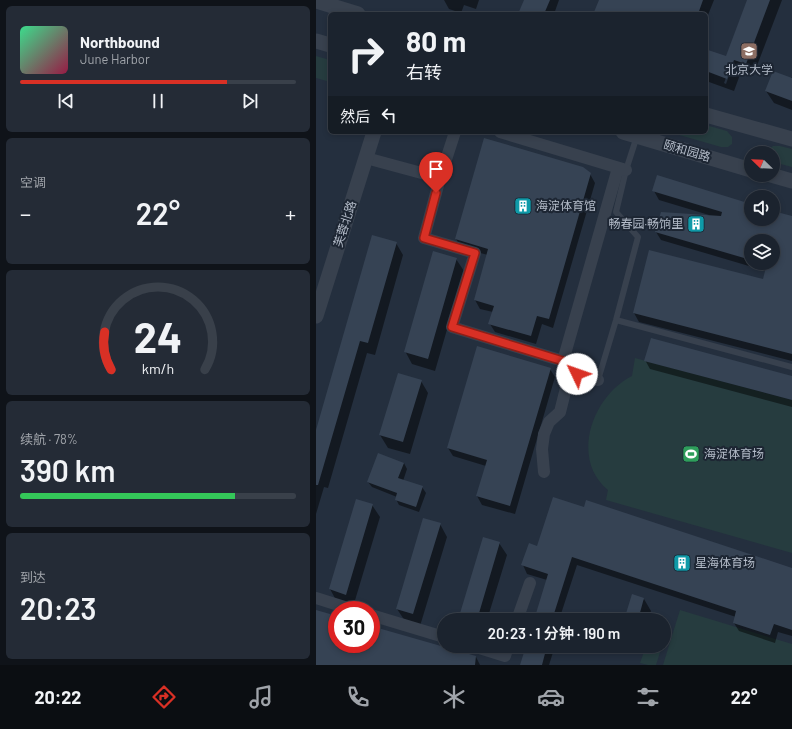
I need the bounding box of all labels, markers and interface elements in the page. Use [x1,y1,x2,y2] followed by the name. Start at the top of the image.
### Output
[406,24,466,58] text: 80 m
[340,28,392,80] icon: right
[80,33,160,51] text: Northbound
[739,41,759,61] school or university icon: 北京大学
[80,51,150,67] text: June Harbor
[406,61,442,83] text: 右转
[725,62,773,76] place label: 北京大学
[55,90,77,112] icon: previous
[147,90,169,112] icon: pause
[239,90,261,112] icon: next
[378,104,400,126] icon: left
[340,107,370,125] text: 然后
[662,137,712,163] street label: 颐和园路
[744,146,780,182] north arrow
[744,146,780,270] map controls
[419,152,453,193] pin
[425,158,447,180] icon: arrive
[20,174,46,190] text: 空调
[744,190,780,226] button: sound
[136,195,180,231] text: 22°
[513,196,533,216] building icon: 海淀体育馆
[536,198,596,212] place label: 海淀体育馆
[330,199,358,249] street label: 芙蓉北路
[20,200,31,226] text: −
[285,200,296,226] text: +
[686,214,706,234] building icon: 畅春园·畅饷里
[608,216,683,230] place label: 畅春园·畅饷里
[744,234,780,270] button: layers
[134,311,182,361] text: 24
[556,353,598,395] position arrow
[142,360,174,377] text: km/h
[20,431,78,447] text: 续航 · 78%
[681,444,701,464] sports icon: 海淀体育场
[704,446,764,460] place label: 海淀体育场
[20,452,115,488] text: 390 km
[672,553,692,573] building icon: 星海体育场
[695,555,755,569] place label: 星海体育场
[20,569,46,585] text: 到达
[20,590,96,626] text: 20:23
[328,601,380,653] speed limit sign: 30
[488,624,620,642] text: 20:23 · 1 分钟 · 190 m
[150,683,178,711] icon: directions
[247,683,275,711] icon: music
[344,683,372,711] icon: phone
[440,683,468,711] icon: climate
[537,683,565,711] icon: car
[634,683,662,711] icon: filters
[34,686,81,708] text: 20:22
[731,686,758,708] text: 22°

